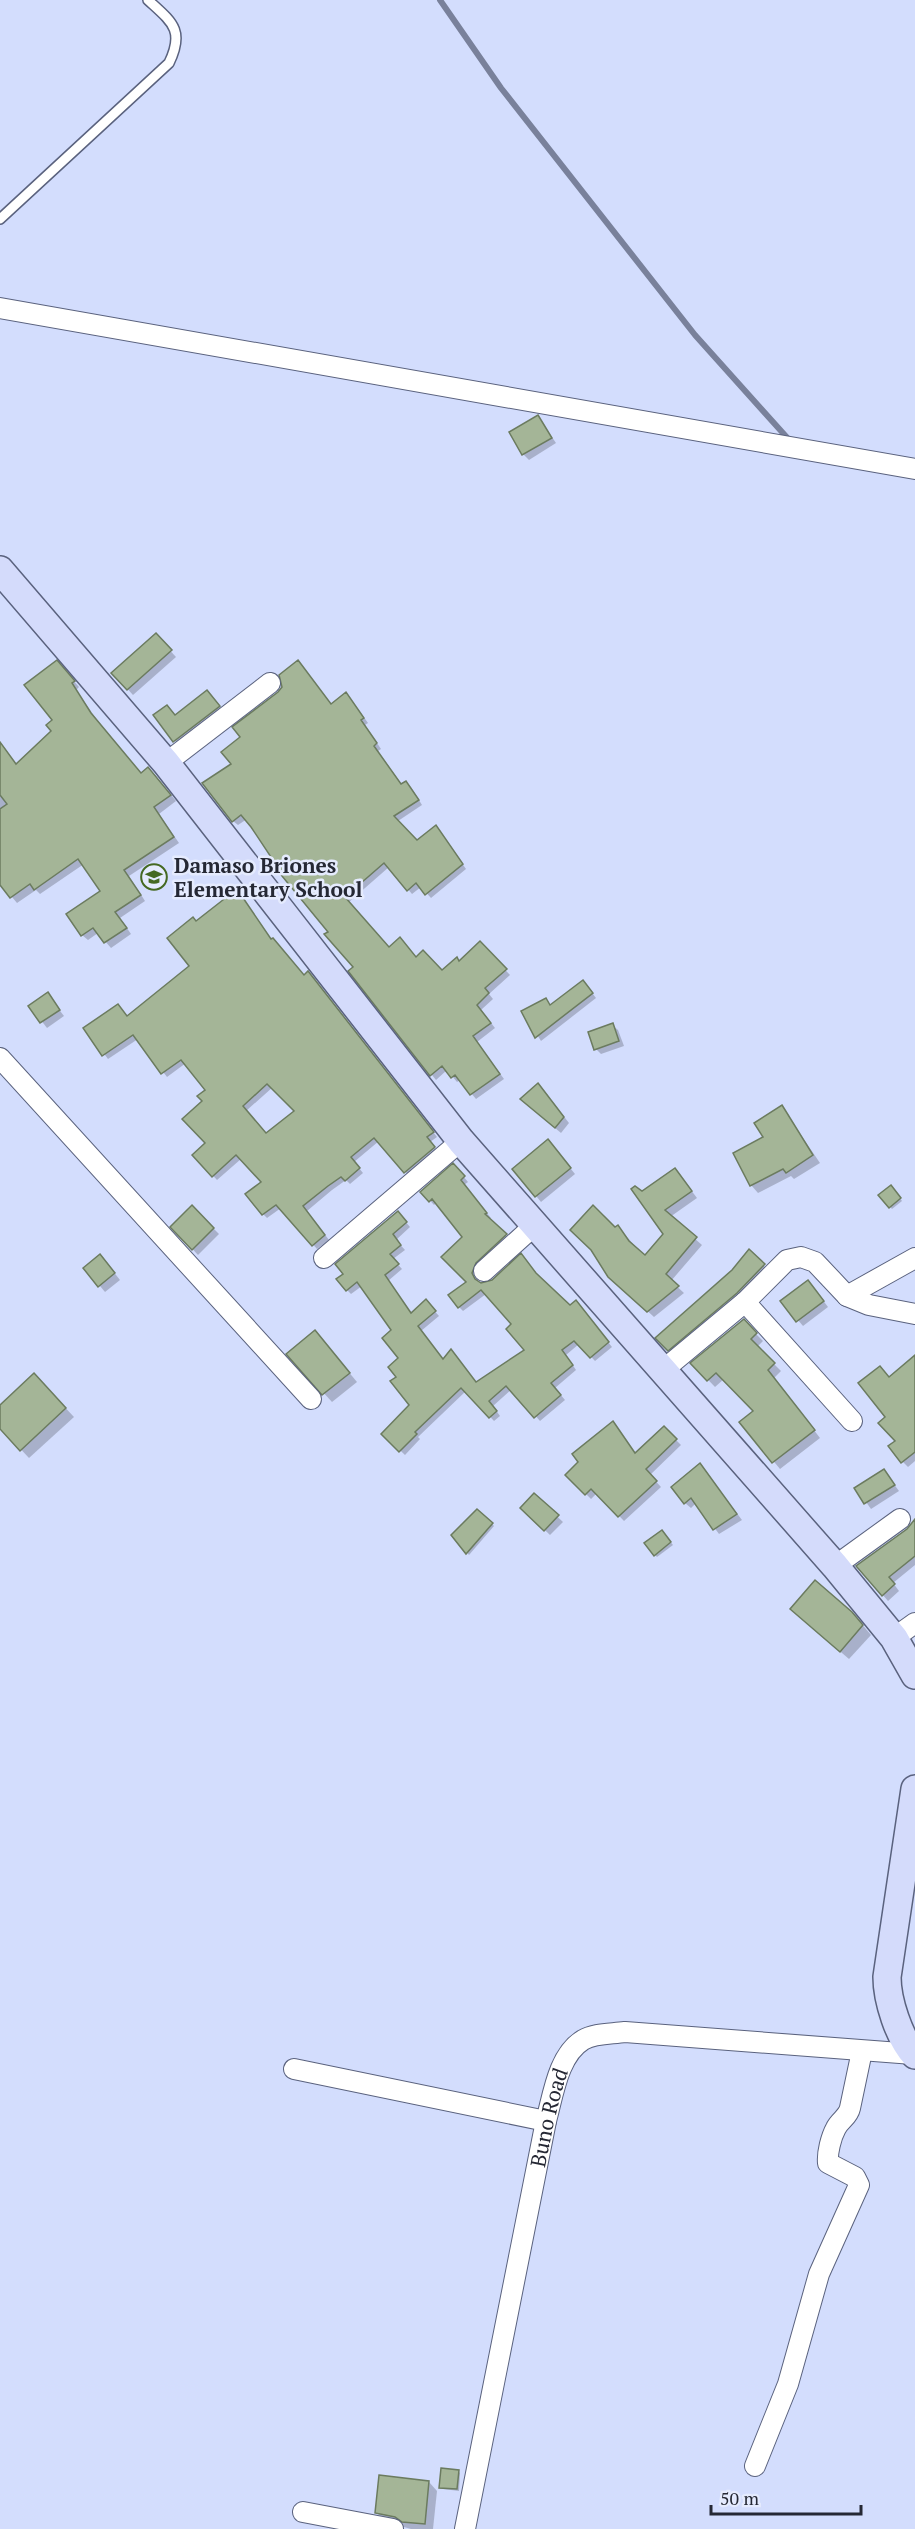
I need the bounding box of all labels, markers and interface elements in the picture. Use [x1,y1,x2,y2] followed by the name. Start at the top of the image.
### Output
[174,851,362,903] place label: Damaso Briones Elementary School
[139,862,169,892] school or university icon: Damaso Briones Elementary School
[523,2063,574,2169] street label: Buno Road
[711,2478,861,2516] scale bar
[720,2486,760,2510] text: 50 m

